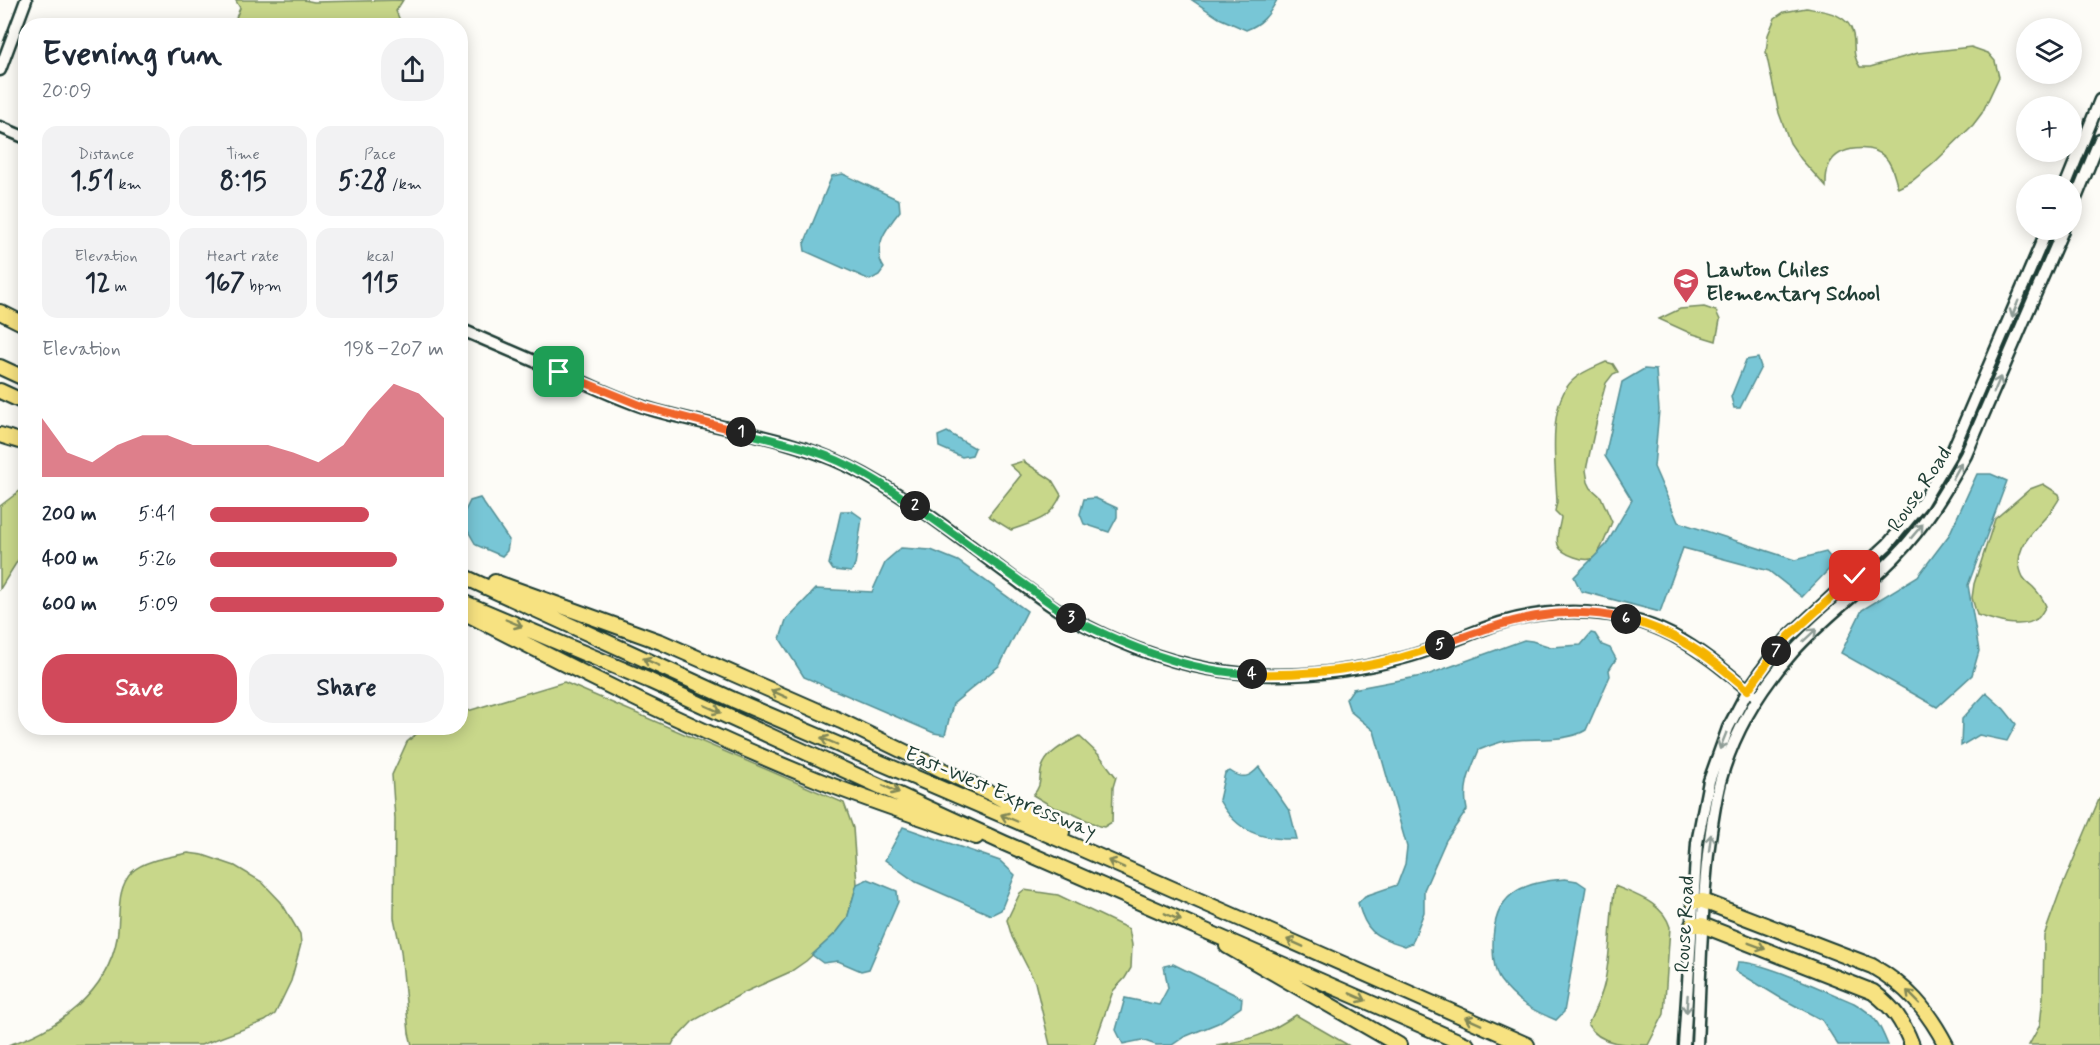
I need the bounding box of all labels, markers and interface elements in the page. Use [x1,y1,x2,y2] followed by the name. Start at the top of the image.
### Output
[2016,18,2082,240] map controls
[2016,18,2082,84] button: layers
[42,33,222,77] text: Evening run
[381,38,444,101] button: share
[42,78,92,105] text: 20:09
[2016,96,2082,162] button: +
[78,144,134,165] text: Distance
[226,144,260,165] text: Time
[364,144,396,165] text: Pace
[70,165,114,199] text: 1.51
[219,165,267,199] text: 8:15
[338,165,387,199] text: 5:28
[114,174,142,195] text: km
[387,174,422,195] text: /km
[2016,174,2082,240] button: −
[75,246,138,267] text: Elevation
[207,246,279,267] text: Heart rate
[367,246,393,267] text: kcal
[1706,256,1881,308] place label: Lawton Chiles Elementary School
[1671,266,1701,304] school or university icon: Lawton Chiles Elementary School
[85,267,110,301] text: 12
[204,267,245,301] text: 167
[361,267,399,301] text: 115
[110,276,127,297] text: m
[245,276,282,297] text: bpm
[2009,299,2020,317] one-way arrow
[42,336,121,363] text: Elevation
[343,336,444,363] text: 198–207 m
[533,346,584,397] pin
[542,355,575,388] icon: arrive
[1992,376,2003,394] one-way arrow
[726,417,756,447] pin: 1
[737,421,745,442] text: 1
[1881,441,1959,538] street label: Rouse Road
[1952,463,1964,480] one-way arrow
[900,491,930,521] pin: 2
[911,495,919,516] text: 2
[42,501,97,528] text: 200 m
[138,501,176,528] text: 5:41
[1911,523,1924,539] one-way arrow
[42,546,98,573] text: 400 m
[138,546,176,573] text: 5:26
[1829,550,1880,601] pin
[1838,559,1871,592] icon: check
[42,591,97,618] text: 600 m
[138,591,178,618] text: 5:09
[1056,603,1086,633] pin: 3
[1611,604,1641,634] pin: 6
[1067,607,1075,628] text: 3
[1622,608,1630,629] text: 6
[505,618,523,629] one-way arrow
[1803,627,1818,642] one-way arrow
[1425,630,1455,660] pin: 5
[1435,634,1445,655] text: 5
[1761,636,1791,666] pin: 7
[1771,640,1781,661] text: 7
[42,654,237,723] button: Save
[249,654,444,723] button: Share
[643,655,661,667] one-way arrow
[1237,659,1267,689] pin: 4
[1247,663,1257,684] text: 4
[770,688,788,699] one-way arrow
[703,704,721,716] one-way arrow
[1717,732,1728,750] one-way arrow
[821,734,839,746] one-way arrow
[900,740,1101,846] street label: East-West Expressway
[881,784,899,796] one-way arrow
[1000,812,1018,823] one-way arrow
[1704,834,1715,854] one-way arrow
[1108,858,1126,869] one-way arrow
[1668,875,1702,973] street label: Rouse Road
[1164,911,1182,923] one-way arrow
[1286,937,1304,948] one-way arrow
[1747,941,1766,952] one-way arrow
[1906,989,1921,1004] one-way arrow
[1349,992,1367,1003] one-way arrow
[1681,993,1692,1013] one-way arrow
[1465,1015,1483,1027] one-way arrow

